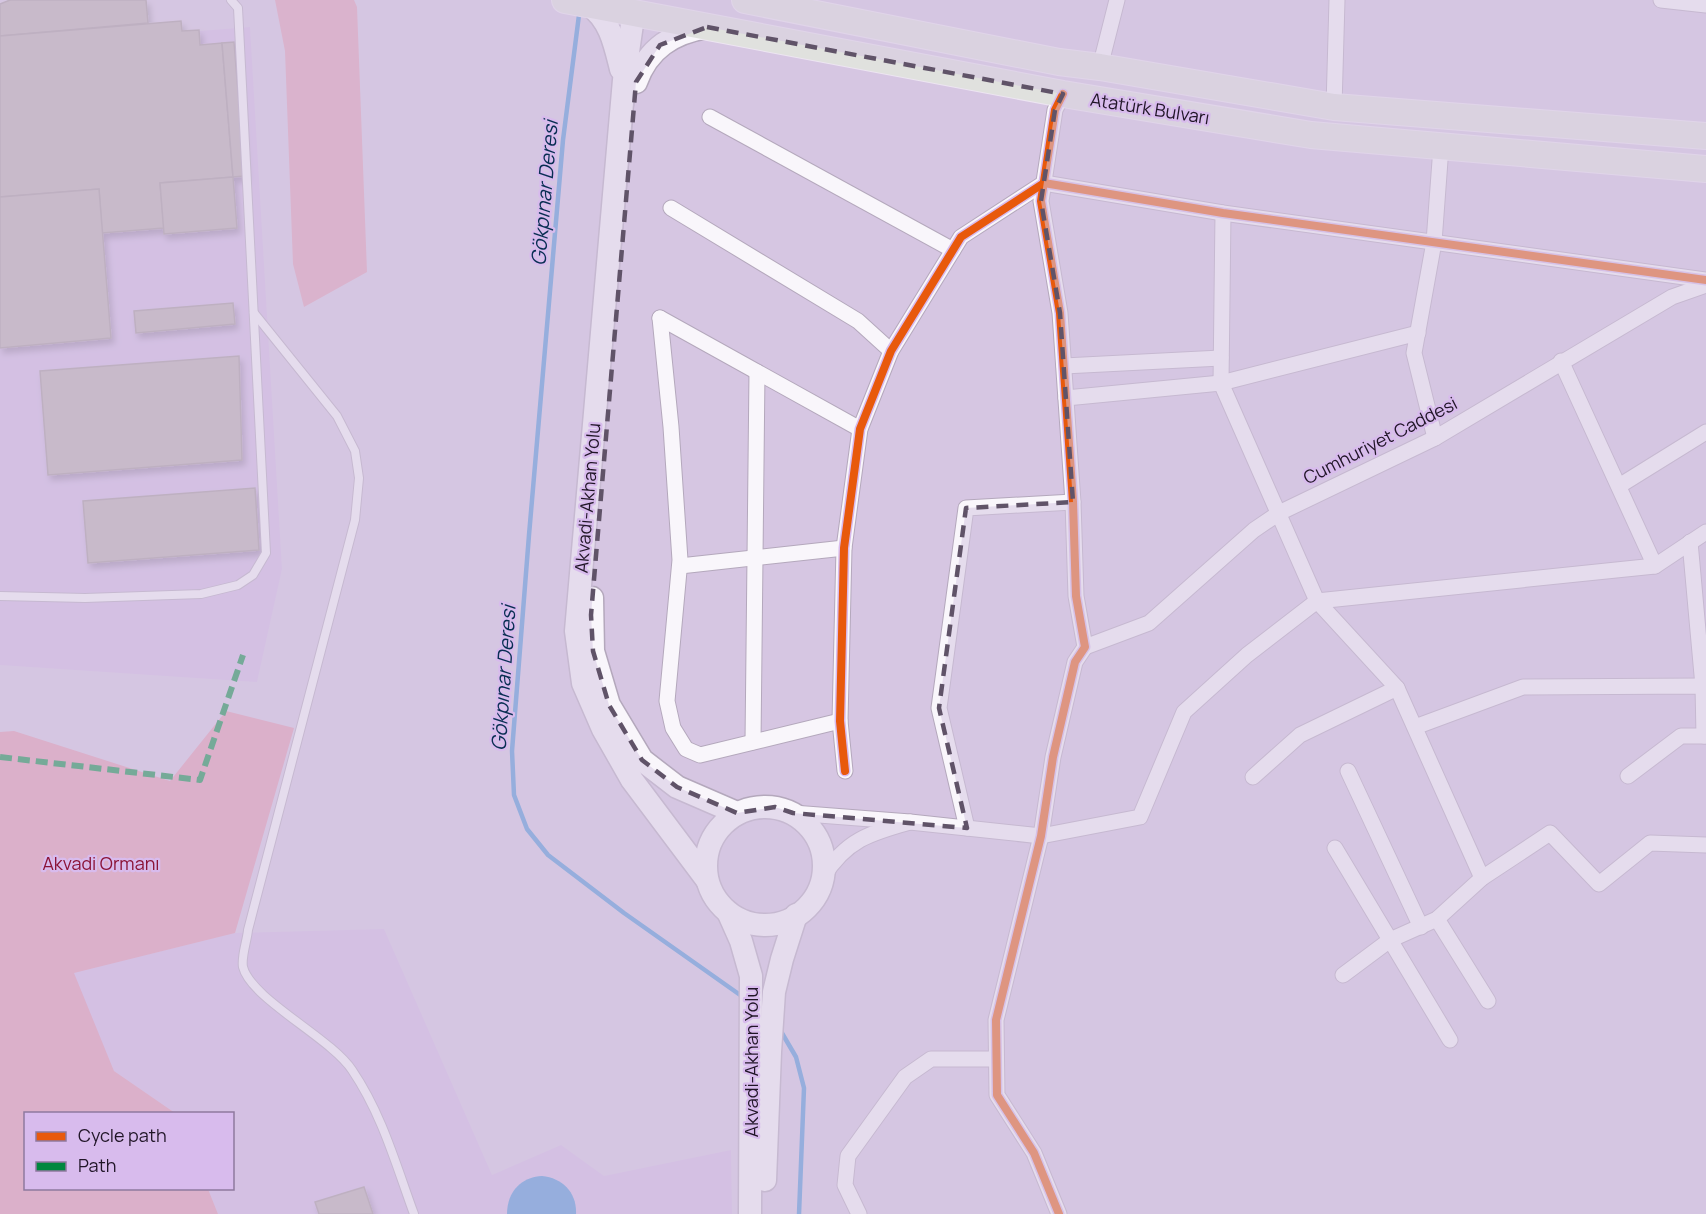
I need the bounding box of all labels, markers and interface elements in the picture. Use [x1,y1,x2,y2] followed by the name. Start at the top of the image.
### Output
[1089,87,1211,129] street label: Atatürk Bulvarı
[524,117,564,267] water label: Gökpınar Deresi
[1299,391,1461,489] street label: Cumhuriyet Caddesi
[568,422,606,574] street label: Akvadi-Akhan Yolu
[484,602,522,752] water label: Gökpınar Deresi
[42,851,160,875] park label: Akvadi Ormanı
[739,987,763,1137] street label: Akvadi-Akhan Yolu
[24,1112,234,1190] legend
[78,1123,167,1147] text: Cycle path
[78,1153,116,1177] text: Path

